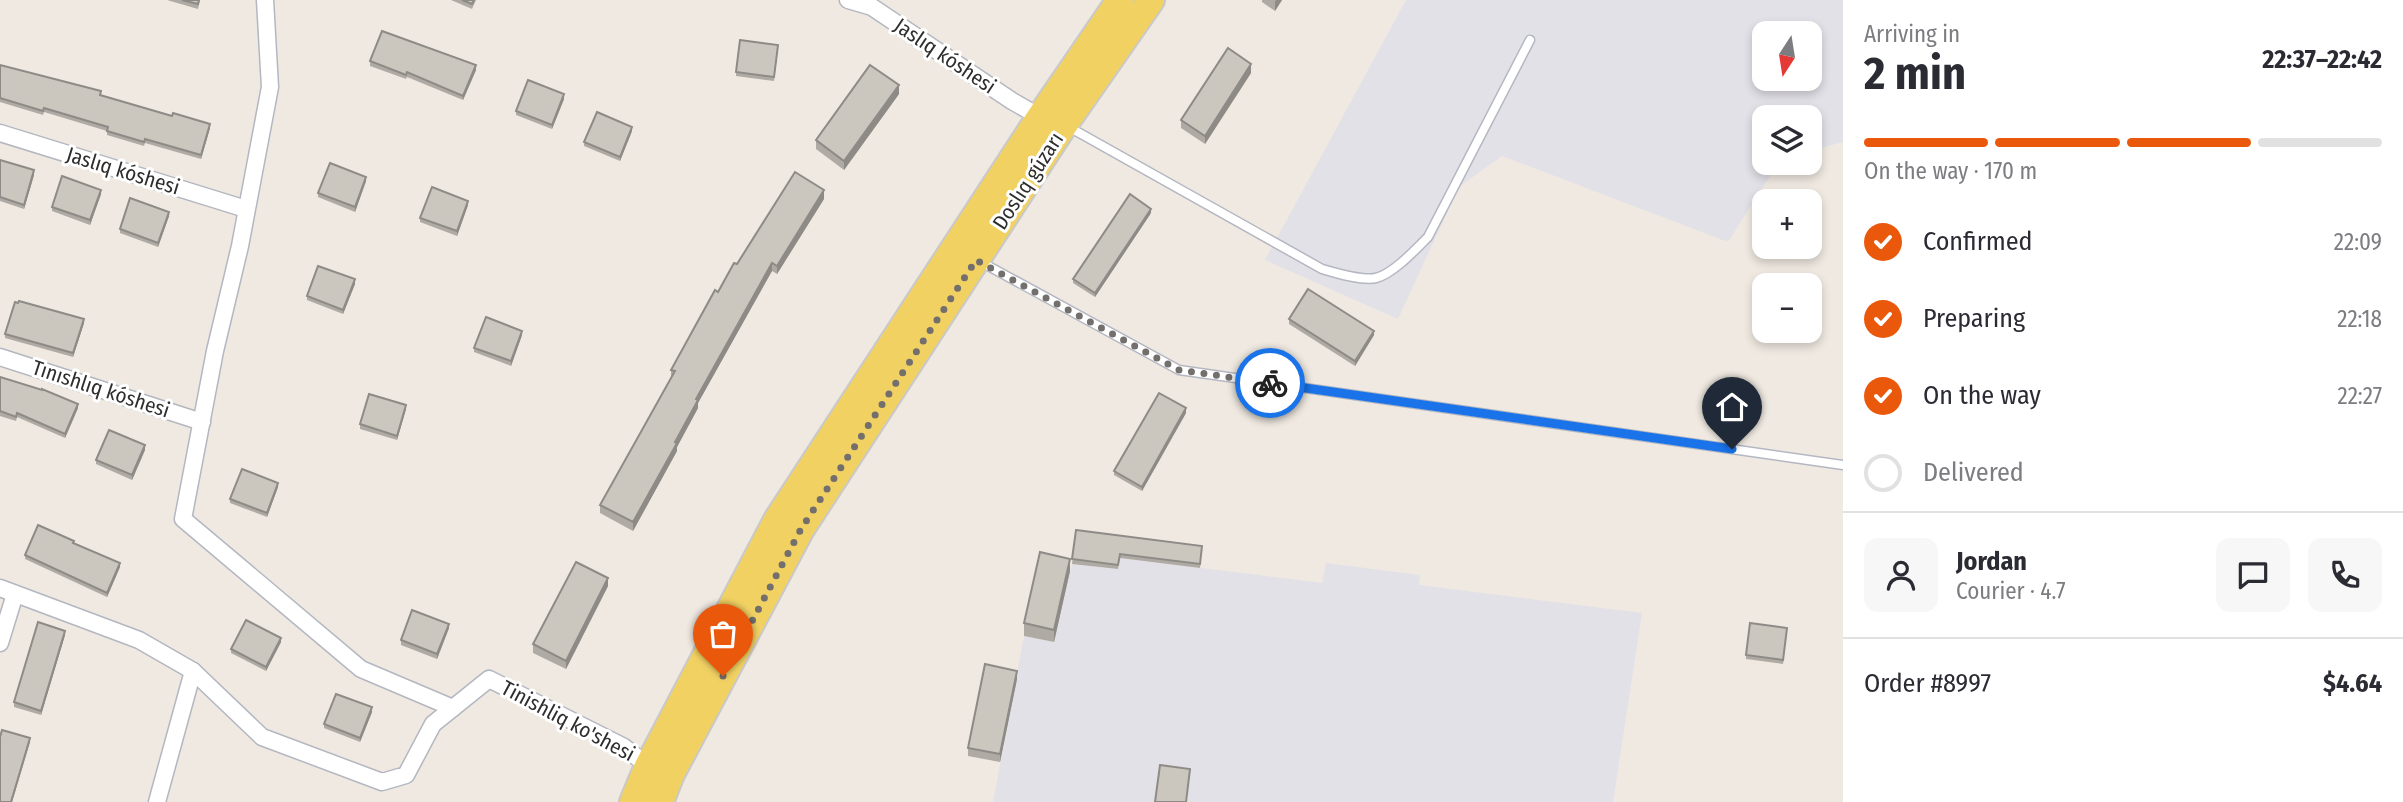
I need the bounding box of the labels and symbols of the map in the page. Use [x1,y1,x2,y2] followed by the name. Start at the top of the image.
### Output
[889,12,1001,100] street label: Jaslıq kóshesi
[1752,21,1822,91] north arrow
[987,127,1069,235] street label: Doslıq gúzarı
[63,141,183,201] street label: Jaslıq kóshesi
[1235,348,1305,418] courier
[29,355,173,423] street label: Tınıshlıq kóshesi
[1702,377,1762,449] pin
[693,604,753,676] pin
[497,675,639,767] street label: Tinishliq ko'shesi

